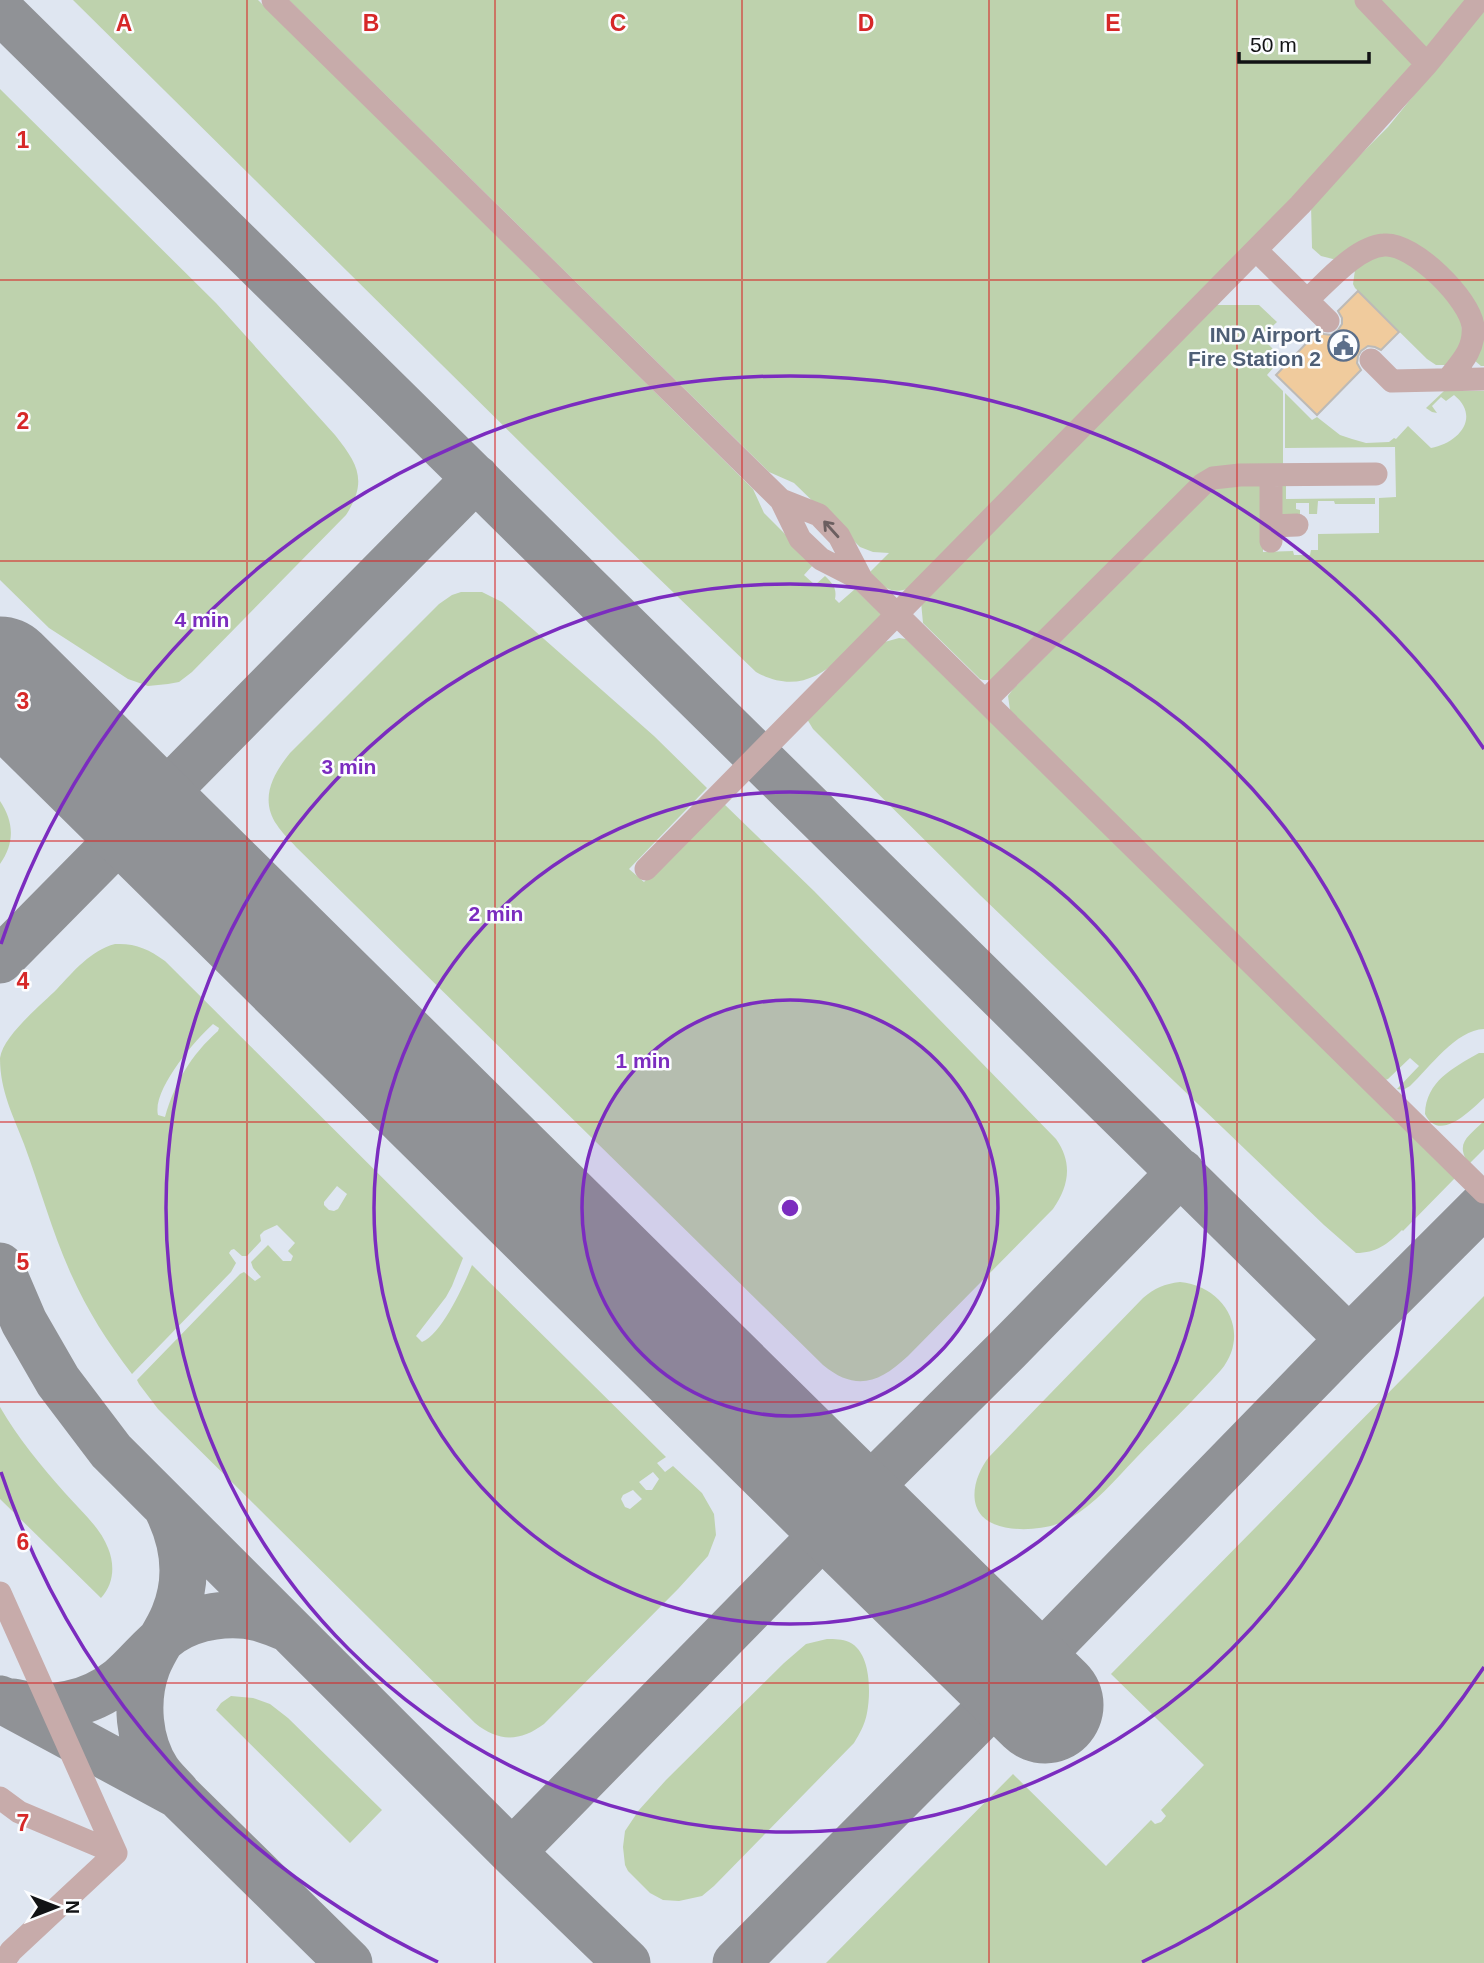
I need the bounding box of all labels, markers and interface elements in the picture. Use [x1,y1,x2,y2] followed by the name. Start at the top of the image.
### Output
[116,10,132,36] text: A
[363,10,379,36] text: B
[610,10,626,36] text: C
[858,10,874,36] text: D
[1105,10,1121,36] text: E
[1239,21,1368,65] scale bar
[1250,33,1297,56] text: 50 m
[17,127,30,153] text: 1
[1188,323,1321,370] place label: IND Airport Fire Station 2
[1327,329,1361,363] public building icon: IND Airport Fire Station 2
[17,408,29,434] text: 2
[823,521,840,538] one-way arrow
[175,608,229,631] text: 4 min
[17,688,29,714] text: 3
[322,755,376,778] text: 3 min
[469,902,523,925] text: 2 min
[17,968,30,994] text: 4
[616,1049,670,1072] text: 1 min
[778,1196,802,1220] centre of rings
[17,1249,30,1275] text: 5
[17,1529,29,1555] text: 6
[17,1810,29,1836] text: 7
[21,1872,91,1942] north arrow
[62,1900,83,1914] text: N

